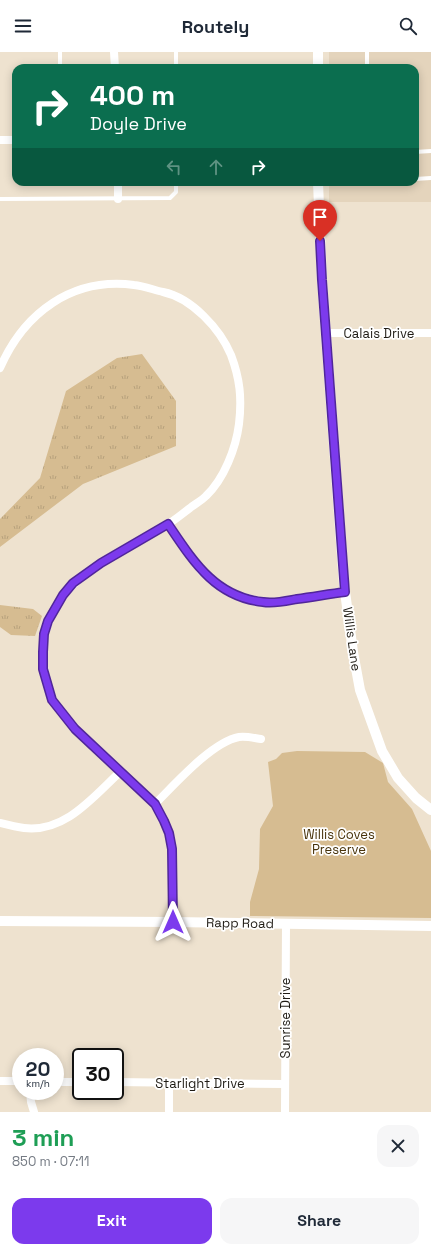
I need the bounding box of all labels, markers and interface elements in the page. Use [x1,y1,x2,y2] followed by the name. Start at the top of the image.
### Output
[12,15,34,37] icon: menu
[182,15,249,38] text: Routely
[397,15,419,37] icon: search
[90,77,175,113] text: 400 m
[24,80,76,132] icon: right
[90,112,187,135] text: Doyle Drive
[163,156,185,178] icon: left
[205,156,227,178] icon: ahead
[247,156,269,178] icon: right
[303,200,337,241] pin
[309,206,331,228] icon: arrive
[343,325,415,342] street label: Calais Drive
[339,606,365,672] street label: Willis Lane
[303,826,375,858] park label: Willis Coves Preserve
[152,901,194,943] position arrow
[206,914,274,932] street label: Rapp Road
[277,977,294,1059] street label: Sunrise Drive
[72,1048,124,1100] speed limit sign: 30
[26,1056,50,1082] text: 20
[155,1075,245,1092] street label: Starlight Drive
[26,1077,50,1090] text: km/h
[12,1122,74,1153] text: 3 min
[377,1125,419,1167] button: close
[12,1153,89,1170] text: 850 m · 07:11
[12,1198,212,1244] button: Exit
[220,1198,419,1244] button: Share

